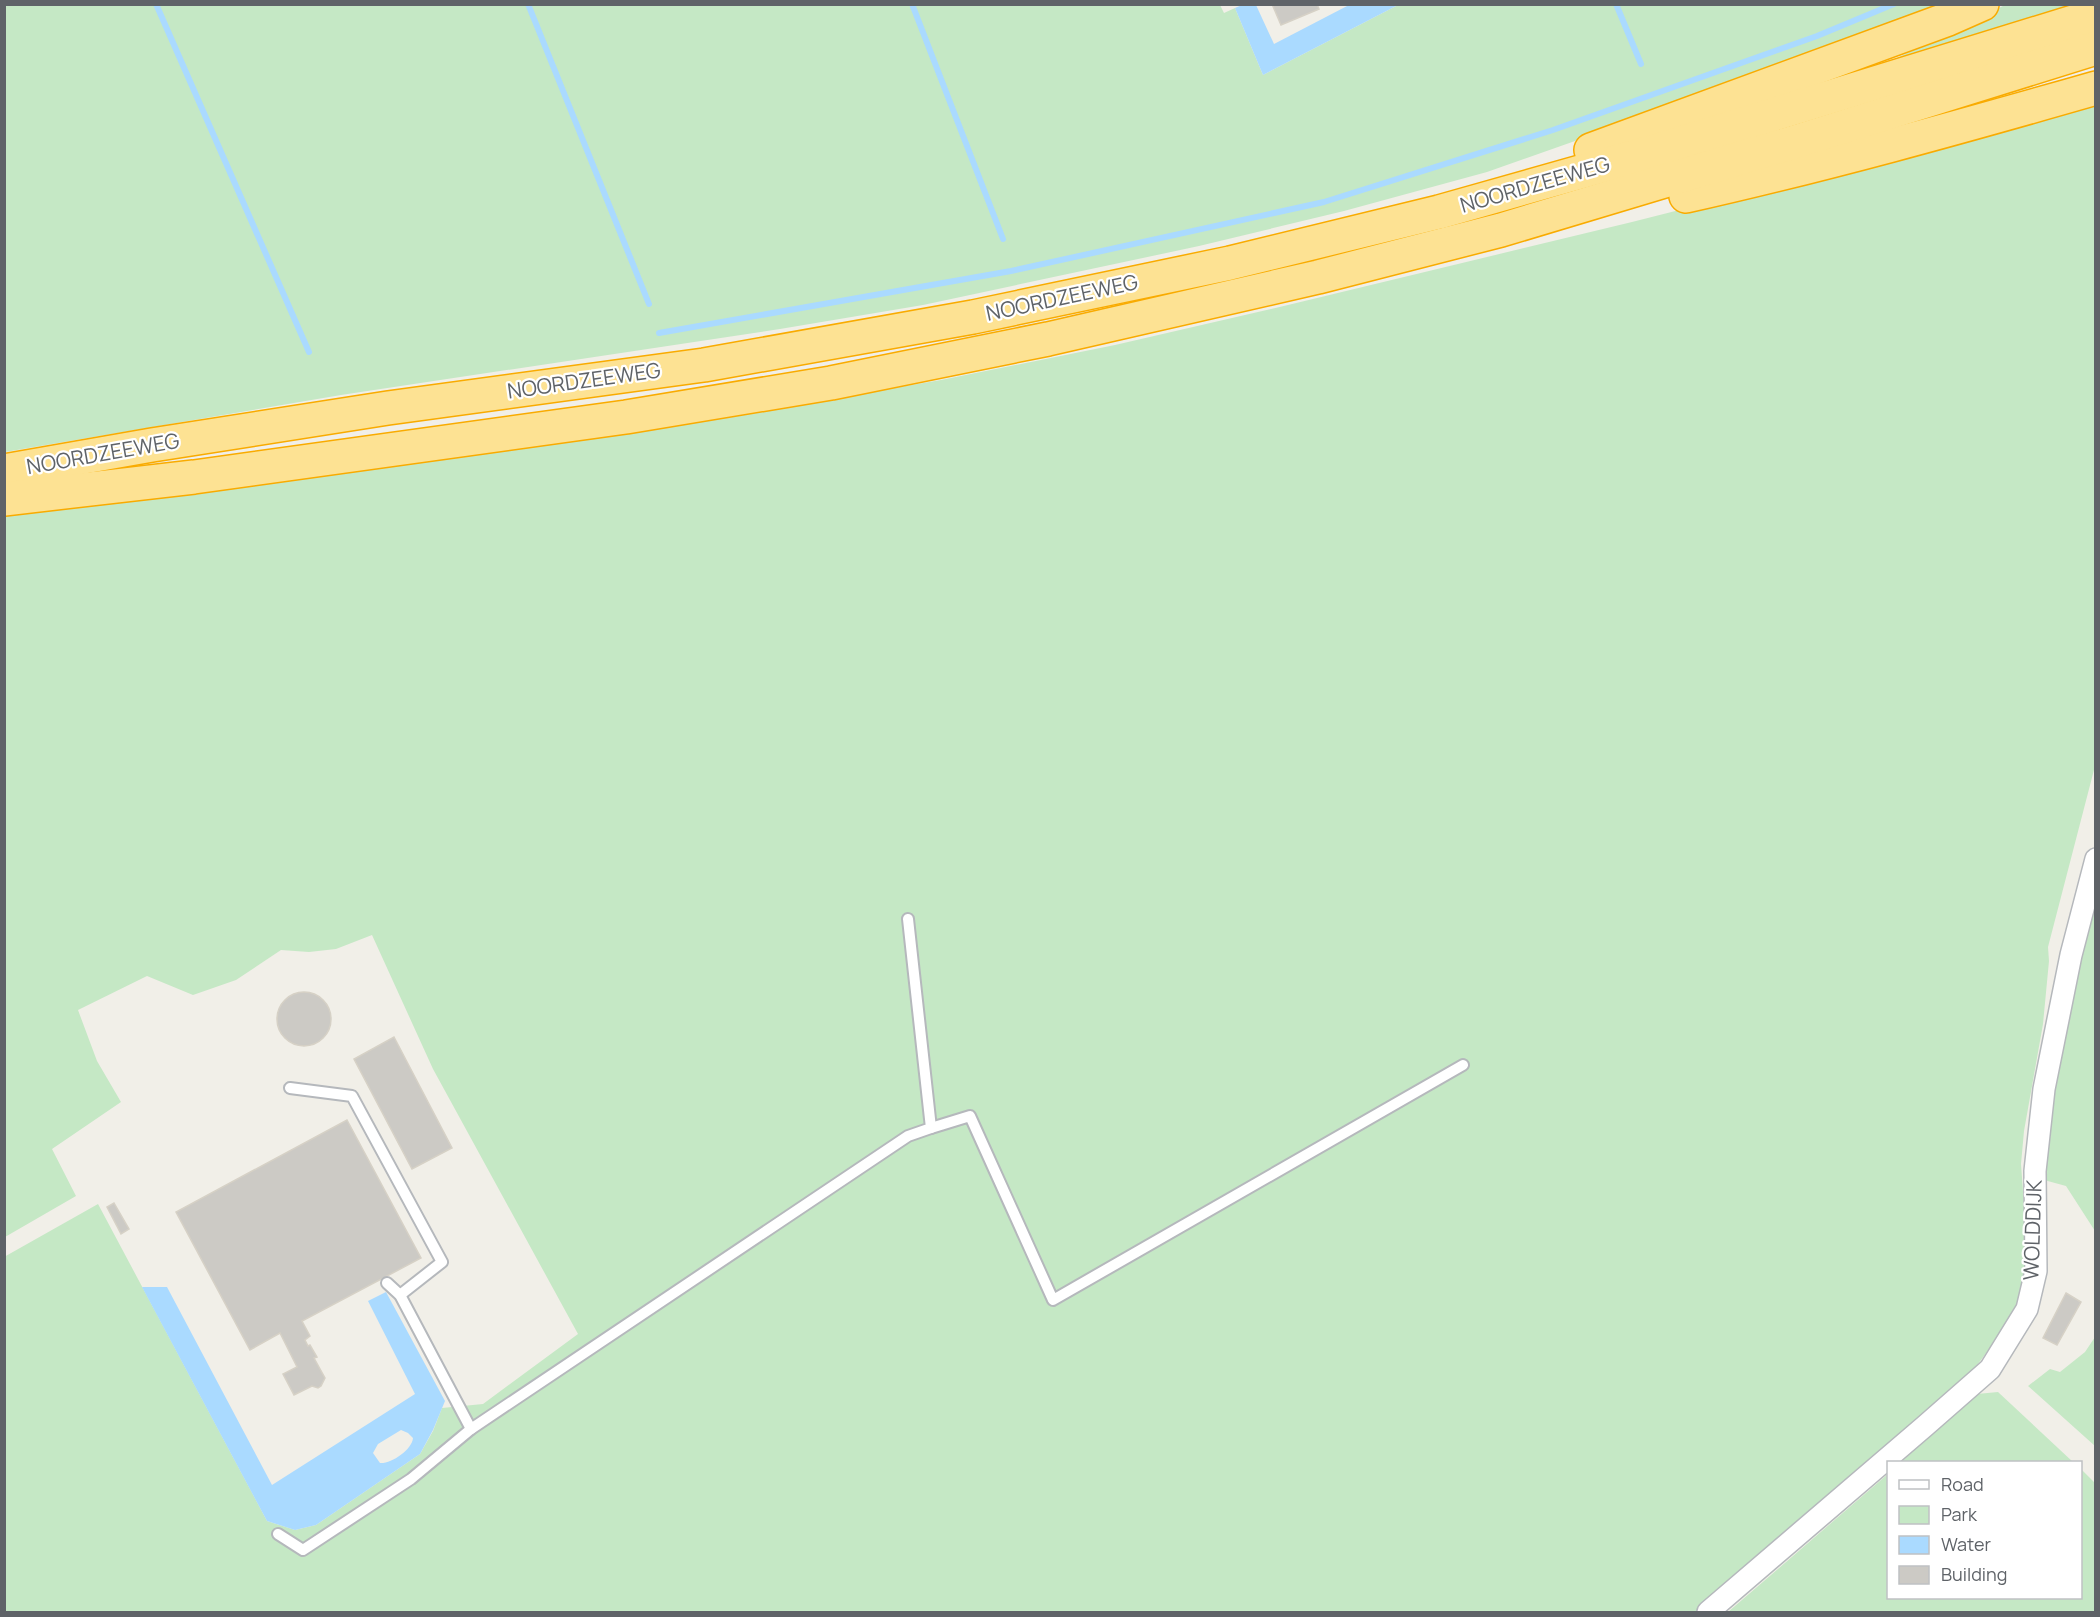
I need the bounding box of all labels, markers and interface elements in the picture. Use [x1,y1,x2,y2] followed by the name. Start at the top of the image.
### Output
[1457,149,1613,219] street label: NOORDZEEWEG
[983,267,1140,327] street label: NOORDZEEWEG
[505,355,663,405] street label: NOORDZEEWEG
[24,426,182,480] street label: NOORDZEEWEG
[2016,1179,2048,1281] street label: WOLDDIJK
[1887,1461,2082,1599] legend
[1941,1472,1984,1496] text: Road
[1941,1502,1978,1526] text: Park
[1941,1532,1991,1556] text: Water
[1941,1562,2007,1586] text: Building

